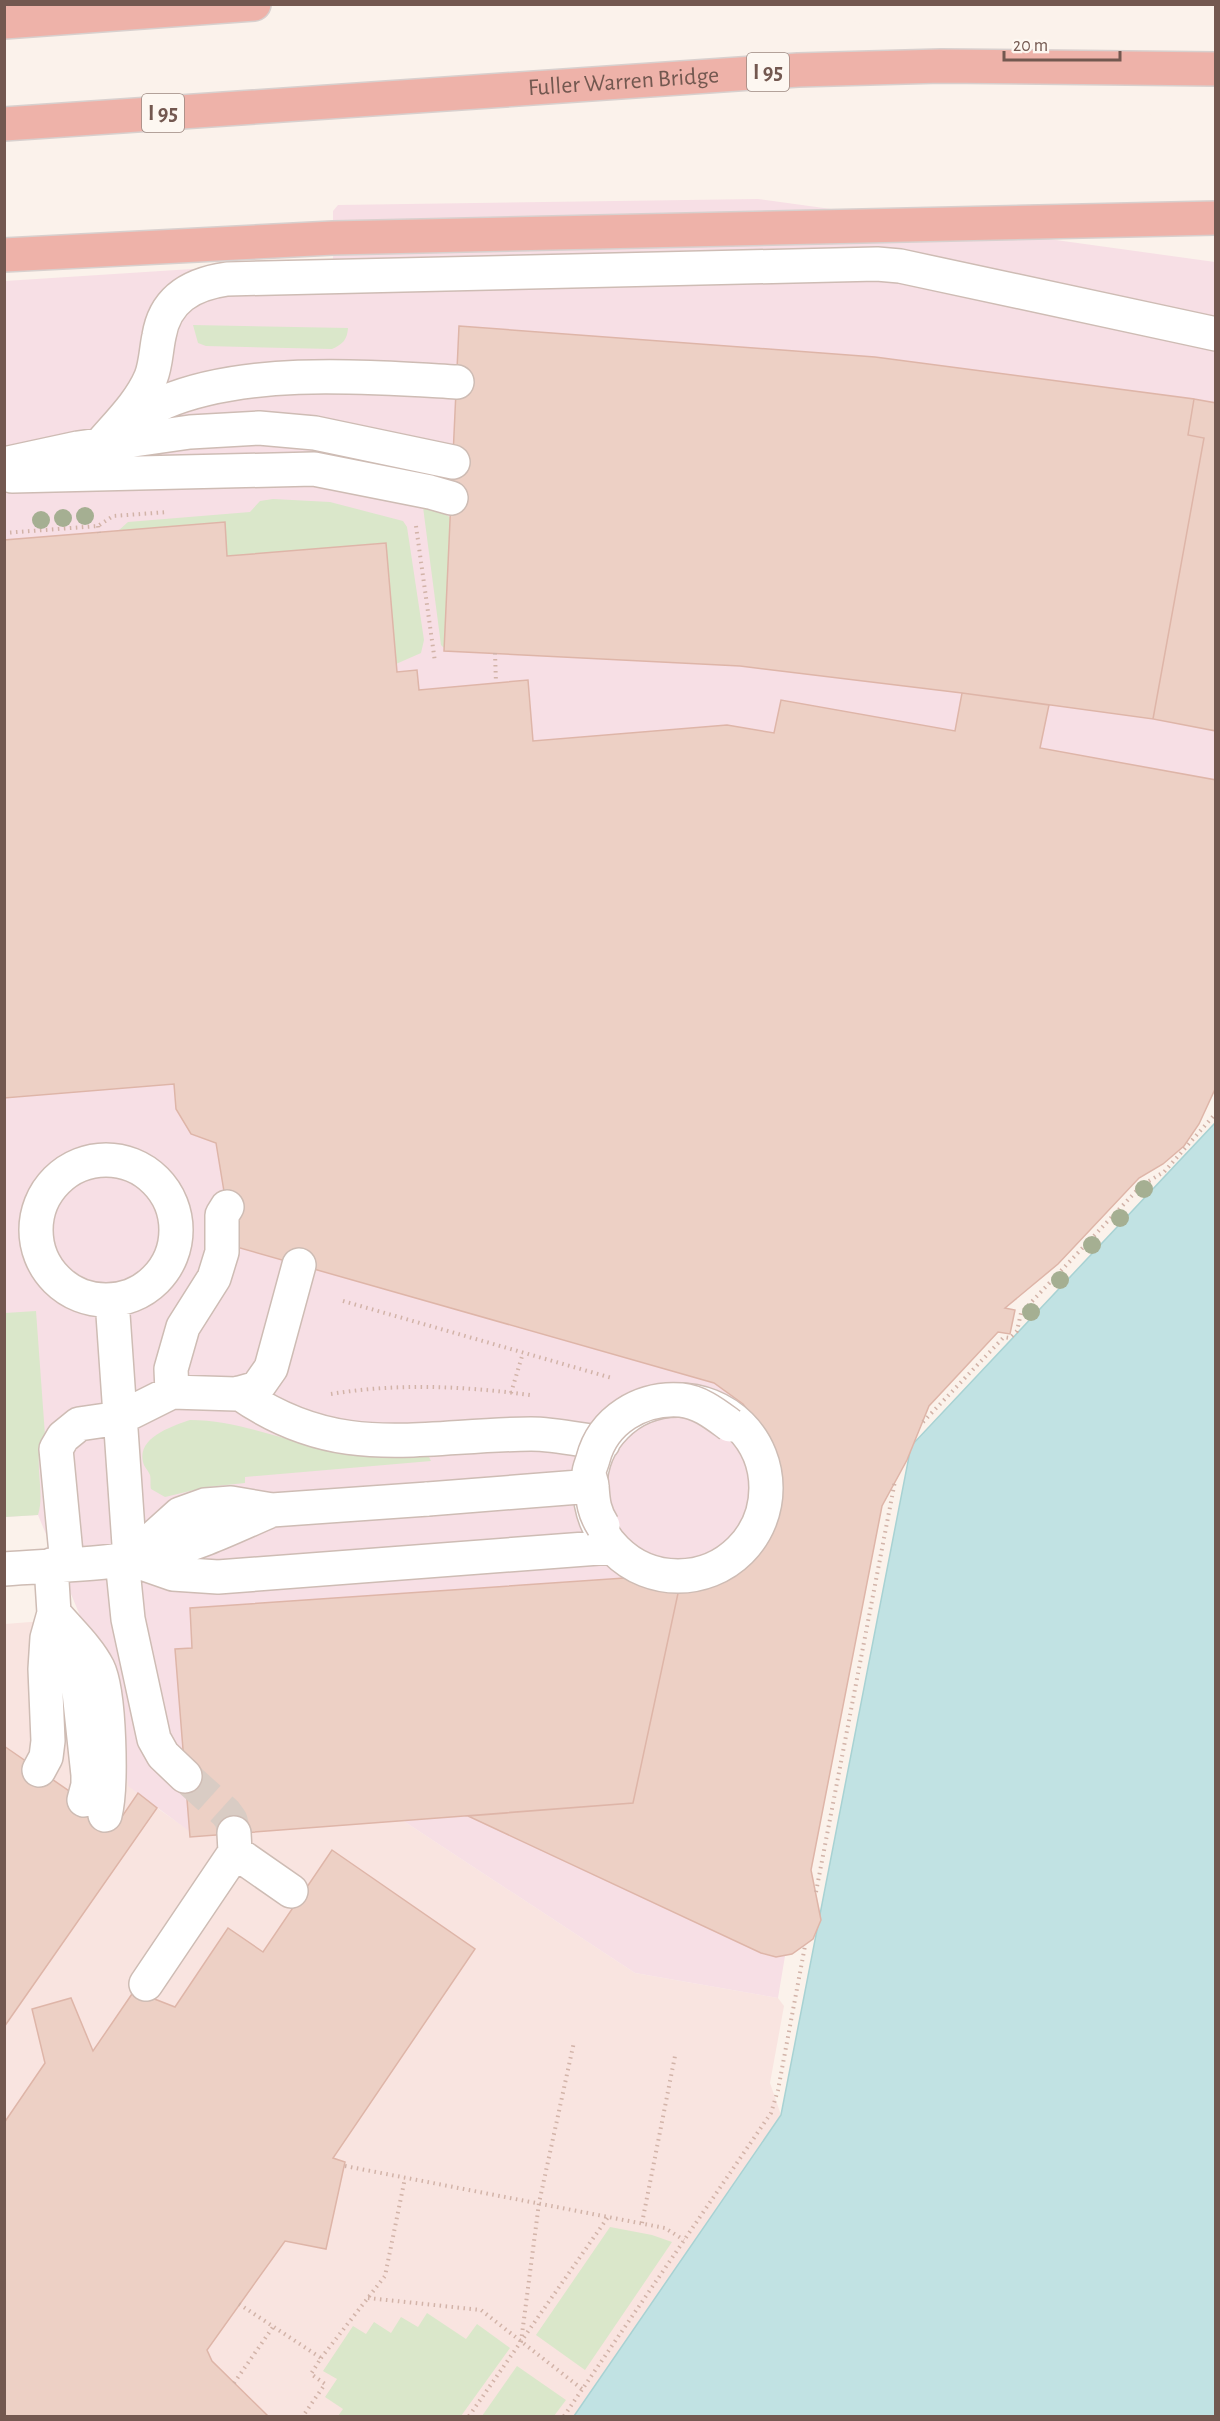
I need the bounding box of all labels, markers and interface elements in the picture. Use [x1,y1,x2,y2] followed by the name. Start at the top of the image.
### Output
[1004,24,1120,62] scale bar
[1013,37,1048,55] text: 20 m
[747,53,789,91] road number: I 95
[527,63,720,100] street label: Fuller Warren Bridge
[142,94,184,132] road number: I 95

